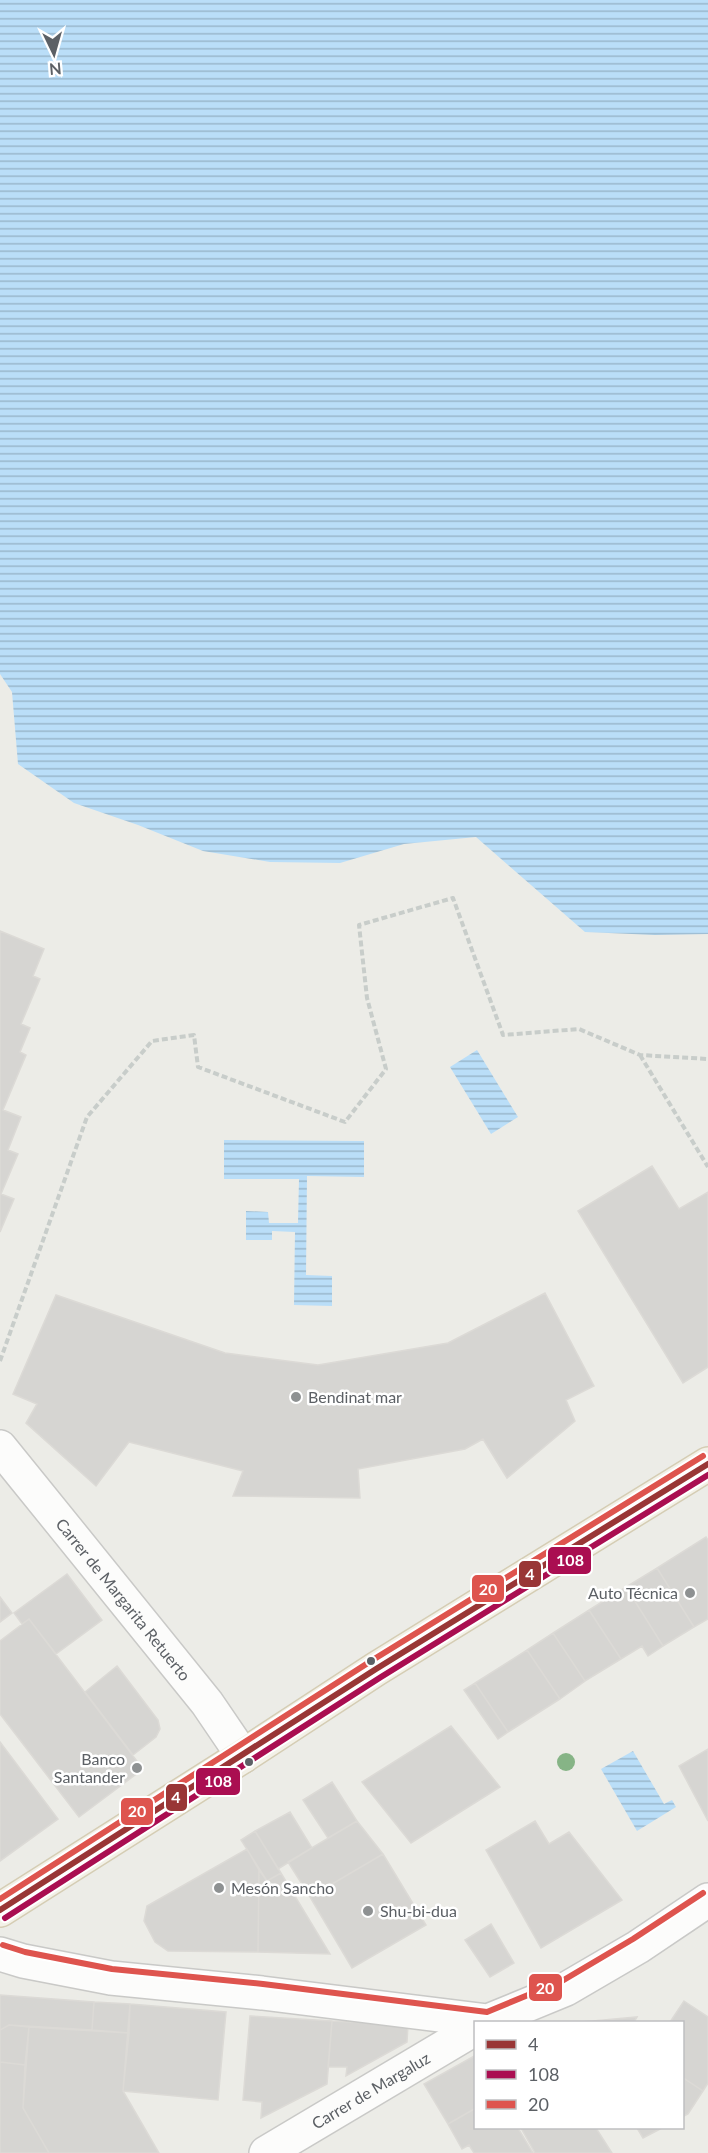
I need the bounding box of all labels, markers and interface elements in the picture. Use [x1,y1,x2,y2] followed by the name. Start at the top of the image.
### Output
[24,24,84,84] north arrow
[48,59,62,79] text: N
[308,1387,402,1406] place label: Bendinat mar
[289,1390,303,1404] marker: Bendinat mar
[52,1514,195,1684] street label: Carrer de Margarita Retuerto
[547,1546,592,1575] line badge: 108
[556,1550,584,1569] text: 108
[518,1560,542,1588] line badge: 4
[525,1564,535,1583] text: 4
[471,1574,505,1603] line badge: 20
[479,1579,497,1598] text: 20
[588,1583,678,1602] place label: Auto Técnica
[683,1586,697,1600] marker: Auto Técnica
[365,1655,377,1667] unlabelled marker
[54,1749,125,1786] place label: Banco Santander
[243,1756,255,1768] unlabelled marker
[130,1761,144,1775] marker: Banco Santander
[195,1767,241,1796] line badge: 108
[204,1771,232,1790] text: 108
[165,1783,188,1812] line badge: 4
[171,1787,181,1806] text: 4
[120,1797,154,1826] line badge: 20
[128,1801,146,1820] text: 20
[231,1878,334,1897] place label: Mesón Sancho
[212,1881,226,1895] marker: Mesón Sancho
[380,1901,457,1920] place label: Shu-bi-dua
[361,1904,375,1918] marker: Shu-bi-dua
[528,1973,563,2002] line badge: 20
[536,1978,554,1997] text: 20
[474,2021,684,2129] legend
[528,2033,538,2055] text: 4
[308,2048,433,2133] street label: Carrer de Margaluz
[528,2063,559,2085] text: 108
[528,2093,549,2115] text: 20

